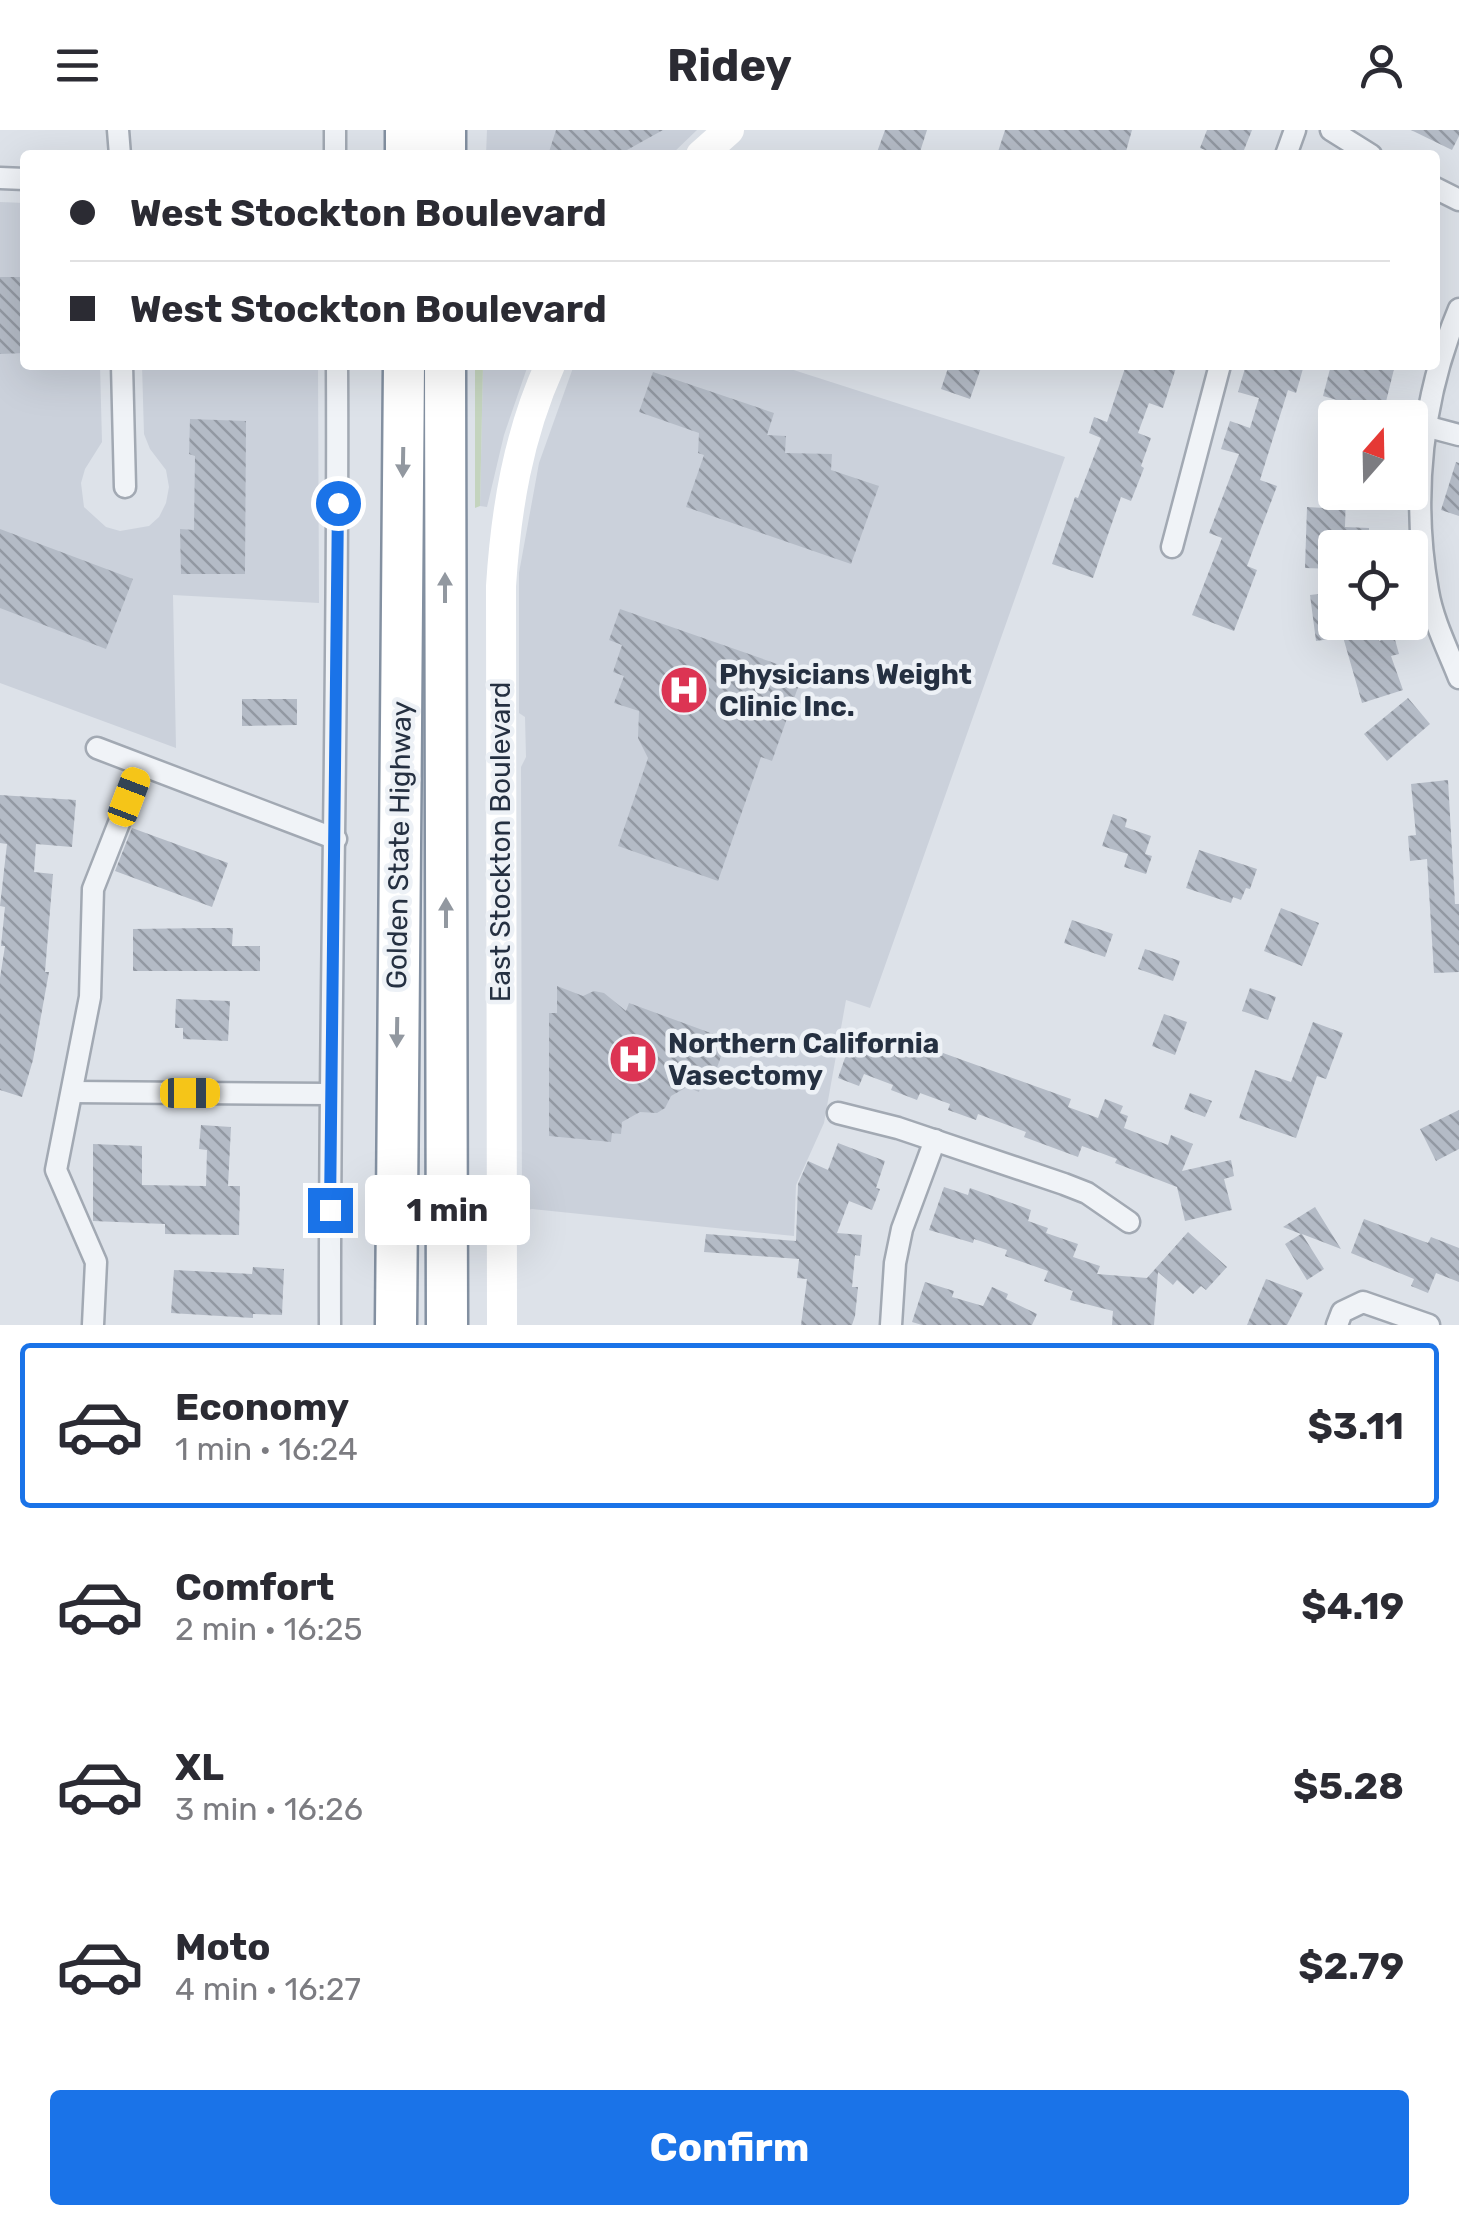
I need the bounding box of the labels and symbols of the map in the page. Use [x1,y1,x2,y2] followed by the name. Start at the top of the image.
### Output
[1318,400,1428,510] north arrow
[395,447,411,479] one-way arrow
[316,481,361,526] route start
[437,571,453,603] one-way arrow
[719,658,972,723] place label: Physicians Weight Clinic Inc.
[658,664,710,716] hospital icon: Physicians Weight Clinic Inc.
[484,682,517,1002] street label: East Stockton Boulevard
[380,701,418,989] street label: Golden State Highway
[104,764,154,830] car
[438,896,454,928] one-way arrow
[389,1017,405,1049] one-way arrow
[668,1027,939,1092] place label: Northern California Vasectomy
[607,1033,659,1085] hospital icon: Northern California Vasectomy
[160,1078,220,1108] car
[365,1175,530,1245] callout: 1 min
[308,1188,353,1233] route end

